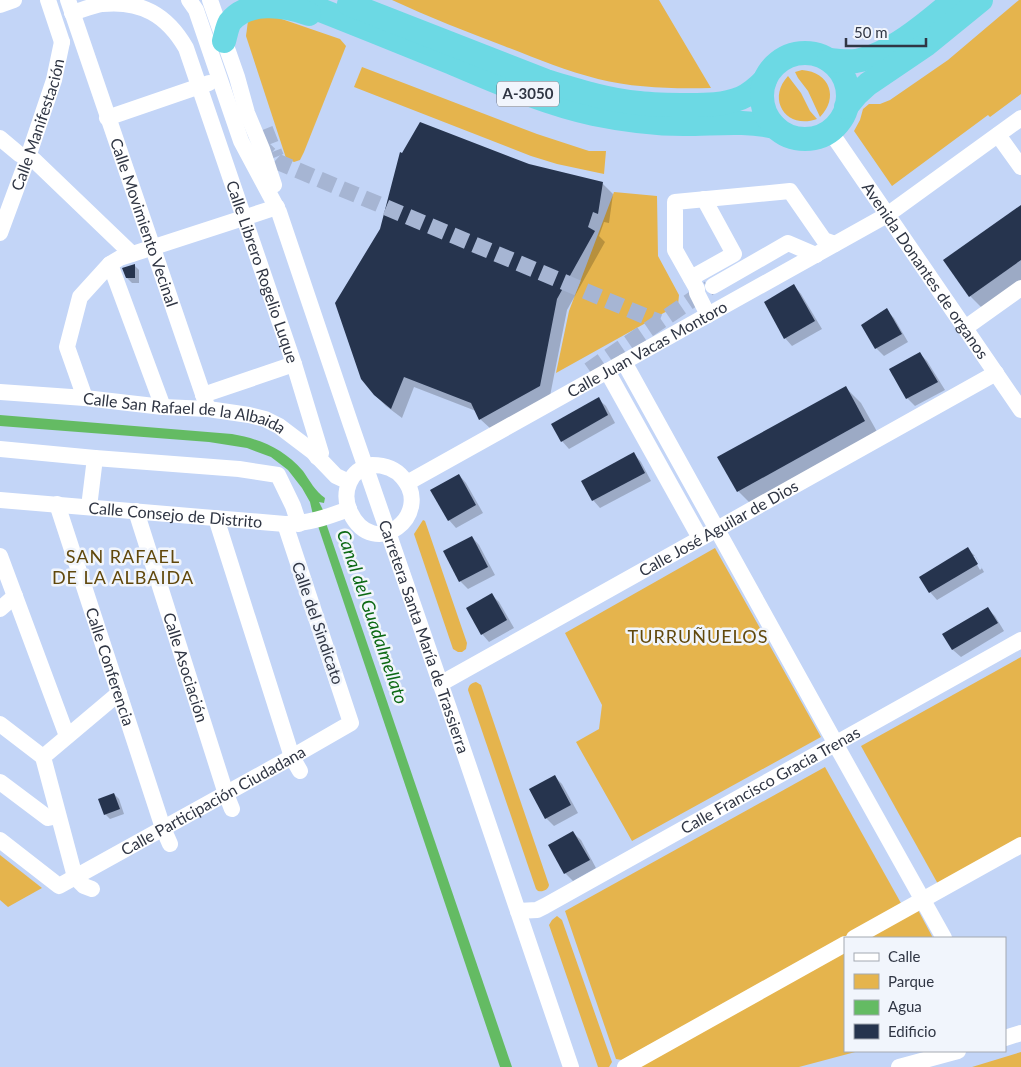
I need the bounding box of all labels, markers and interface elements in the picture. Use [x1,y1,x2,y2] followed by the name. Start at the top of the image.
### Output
[846,15,926,47] scale bar
[854,23,888,41] text: 50 m
[7,57,67,193] street label: Calle Manifestación
[497,82,559,106] road number: A-3050
[107,135,182,309] street label: Calle Movimiento Vecinal
[223,178,303,365] street label: Calle Librero Rogelio Luque
[859,178,993,362] street label: Avenida Donantes de organos
[564,296,730,401] street label: Calle Juan Vacas Montoro
[82,388,290,437] street label: Calle San Rafael de la Albaida
[635,476,801,580] street label: Calle José Aguilar de Dios
[88,497,263,531] street label: Calle Consejo de Distrito
[375,517,474,756] street label: Carretera Santa María de Trassierra
[333,527,413,707] water label: Canal del Guadalmellato
[52,545,194,588] district label: SAN RAFAEL DE LA ALBAIDA
[289,559,348,687] street label: Calle del Sindicato
[82,605,139,728] street label: Calle Conferencia
[160,610,213,724] street label: Calle Asociación
[628,625,768,647] district label: TURRUÑUELOS
[677,722,863,837] street label: Calle Francisco Gracia Trenas
[117,741,309,859] street label: Calle Participación Ciudadana
[844,937,1006,1052] legend
[888,947,921,965] text: Calle
[888,972,934,990] text: Parque
[888,997,922,1015] text: Agua
[888,1022,936,1040] text: Edificio

